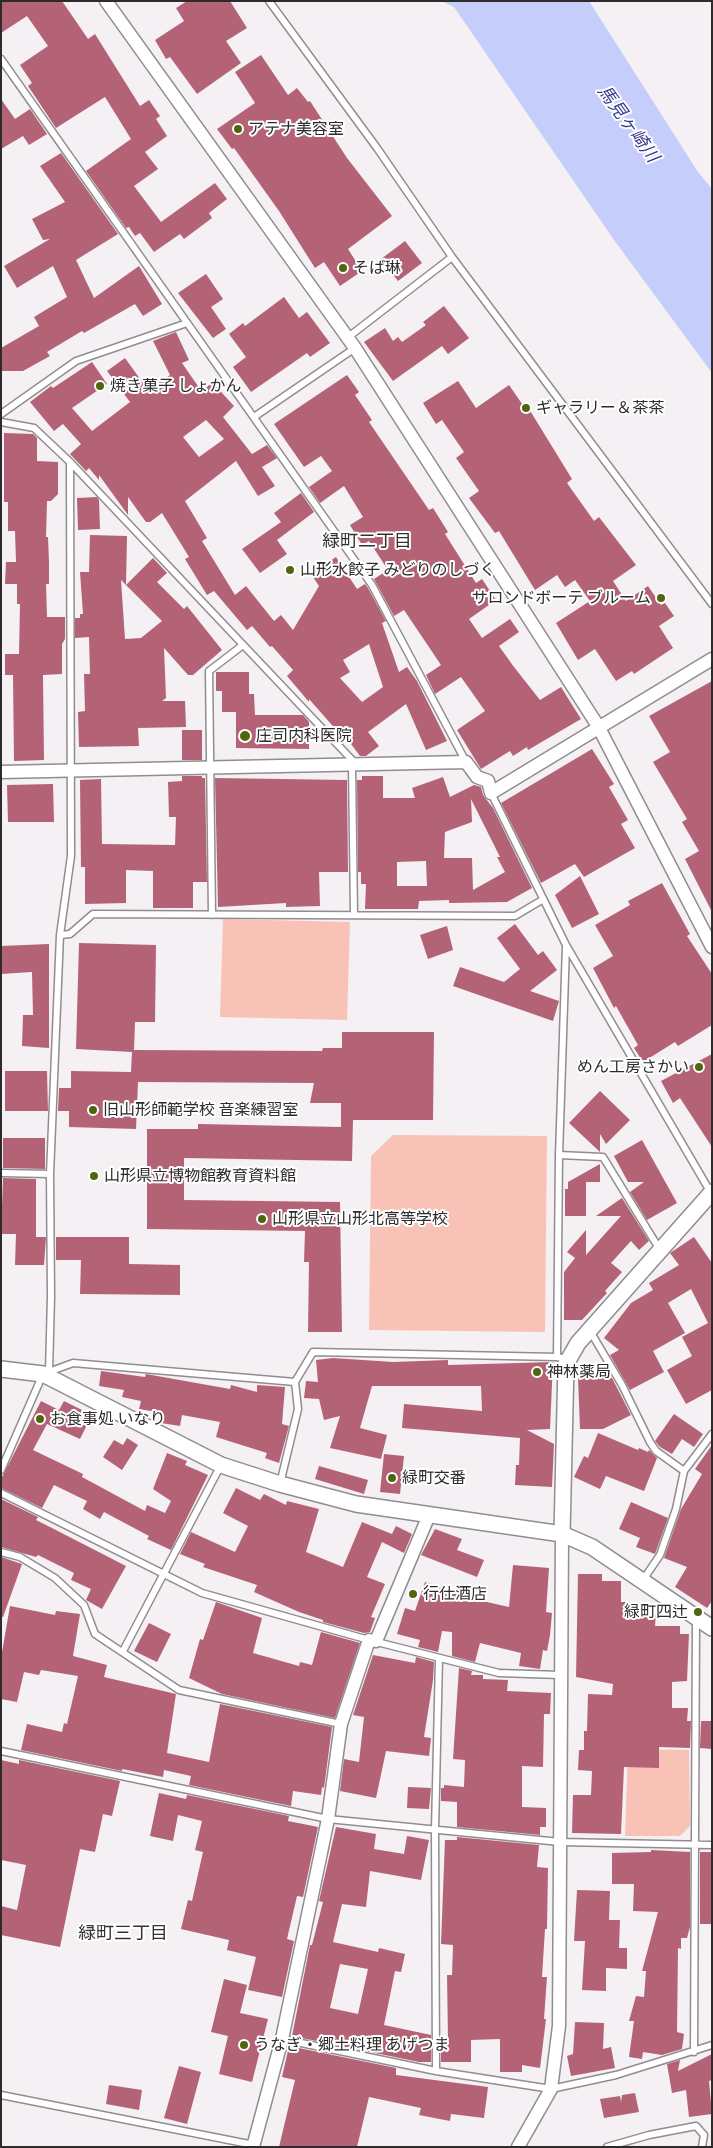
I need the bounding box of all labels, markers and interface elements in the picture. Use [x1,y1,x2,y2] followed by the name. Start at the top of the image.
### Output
[593,81,663,167] water label: 馬見ヶ崎川
[248,119,344,139] place label: アテナ美容室
[232,123,244,135] marker: アテナ美容室
[353,258,401,278] place label: そば琳
[337,262,349,274] marker: そば琳
[110,376,242,396] place label: 焼き菓子 しょかん
[94,380,106,392] marker: 焼き菓子 しょかん
[536,398,664,418] place label: ギャラリー＆茶茶
[520,402,532,414] marker: ギャラリー＆茶茶
[322,531,412,553] district label: 緑町二丁目
[300,560,496,580] place label: 山形水餃子 みどりのしづく
[284,564,296,576] marker: 山形水餃子 みどりのしづく
[471,588,651,608] place label: サロンドボーテ ブルーム
[655,592,667,604] marker: サロンドボーテ ブルーム
[256,726,352,746] place label: 庄司内科医院
[238,729,252,743] marker: 庄司内科医院
[577,1057,689,1077] place label: めん工房さかい
[693,1061,705,1073] marker: めん工房さかい
[103,1100,299,1120] place label: 旧山形師範学校 音楽練習室
[87,1104,99,1116] marker: 旧山形師範学校 音楽練習室
[104,1166,296,1186] place label: 山形県立博物館教育資料館
[88,1170,100,1182] marker: 山形県立博物館教育資料館
[272,1209,448,1229] place label: 山形県立山形北高等学校
[256,1213,268,1225] marker: 山形県立山形北高等学校
[547,1362,611,1382] place label: 神林薬局
[531,1366,543,1378] marker: 神林薬局
[50,1409,166,1429] place label: お食事処 いなり
[34,1413,46,1425] marker: お食事処 いなり
[402,1468,466,1488] place label: 緑町交番
[386,1472,398,1484] marker: 緑町交番
[423,1584,487,1604] place label: 行仕酒店
[407,1588,419,1600] marker: 行仕酒店
[624,1602,688,1622] place label: 緑町四辻
[692,1606,704,1618] marker: 緑町四辻
[78,1923,168,1945] district label: 緑町三丁目
[254,2035,450,2055] place label: うなぎ・郷土料理 あげつま
[238,2039,250,2051] marker: うなぎ・郷土料理 あげつま

